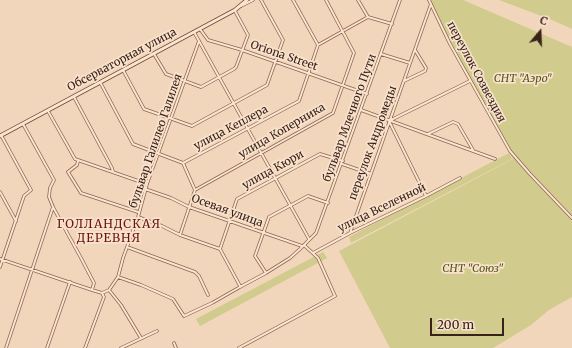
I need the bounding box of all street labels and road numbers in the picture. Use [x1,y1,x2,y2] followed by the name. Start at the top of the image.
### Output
[444,19,508,125] street label: переулок Созвездия
[65,26,179,94] street label: Обсерваторная улица
[249,38,319,74] street label: Oriona Street
[321,52,379,184] street label: бульвар Млечного Пути
[127,72,185,210] street label: бульвар Галилео Галилея
[346,84,400,202] street label: переулок Андромеды
[236,101,328,161] street label: улица Коперника
[192,103,270,153] street label: улица Кеплера
[240,148,306,192] street label: улица Кюри
[336,181,428,235] street label: улица Вселенной
[190,192,264,230] street label: Осевая улица

